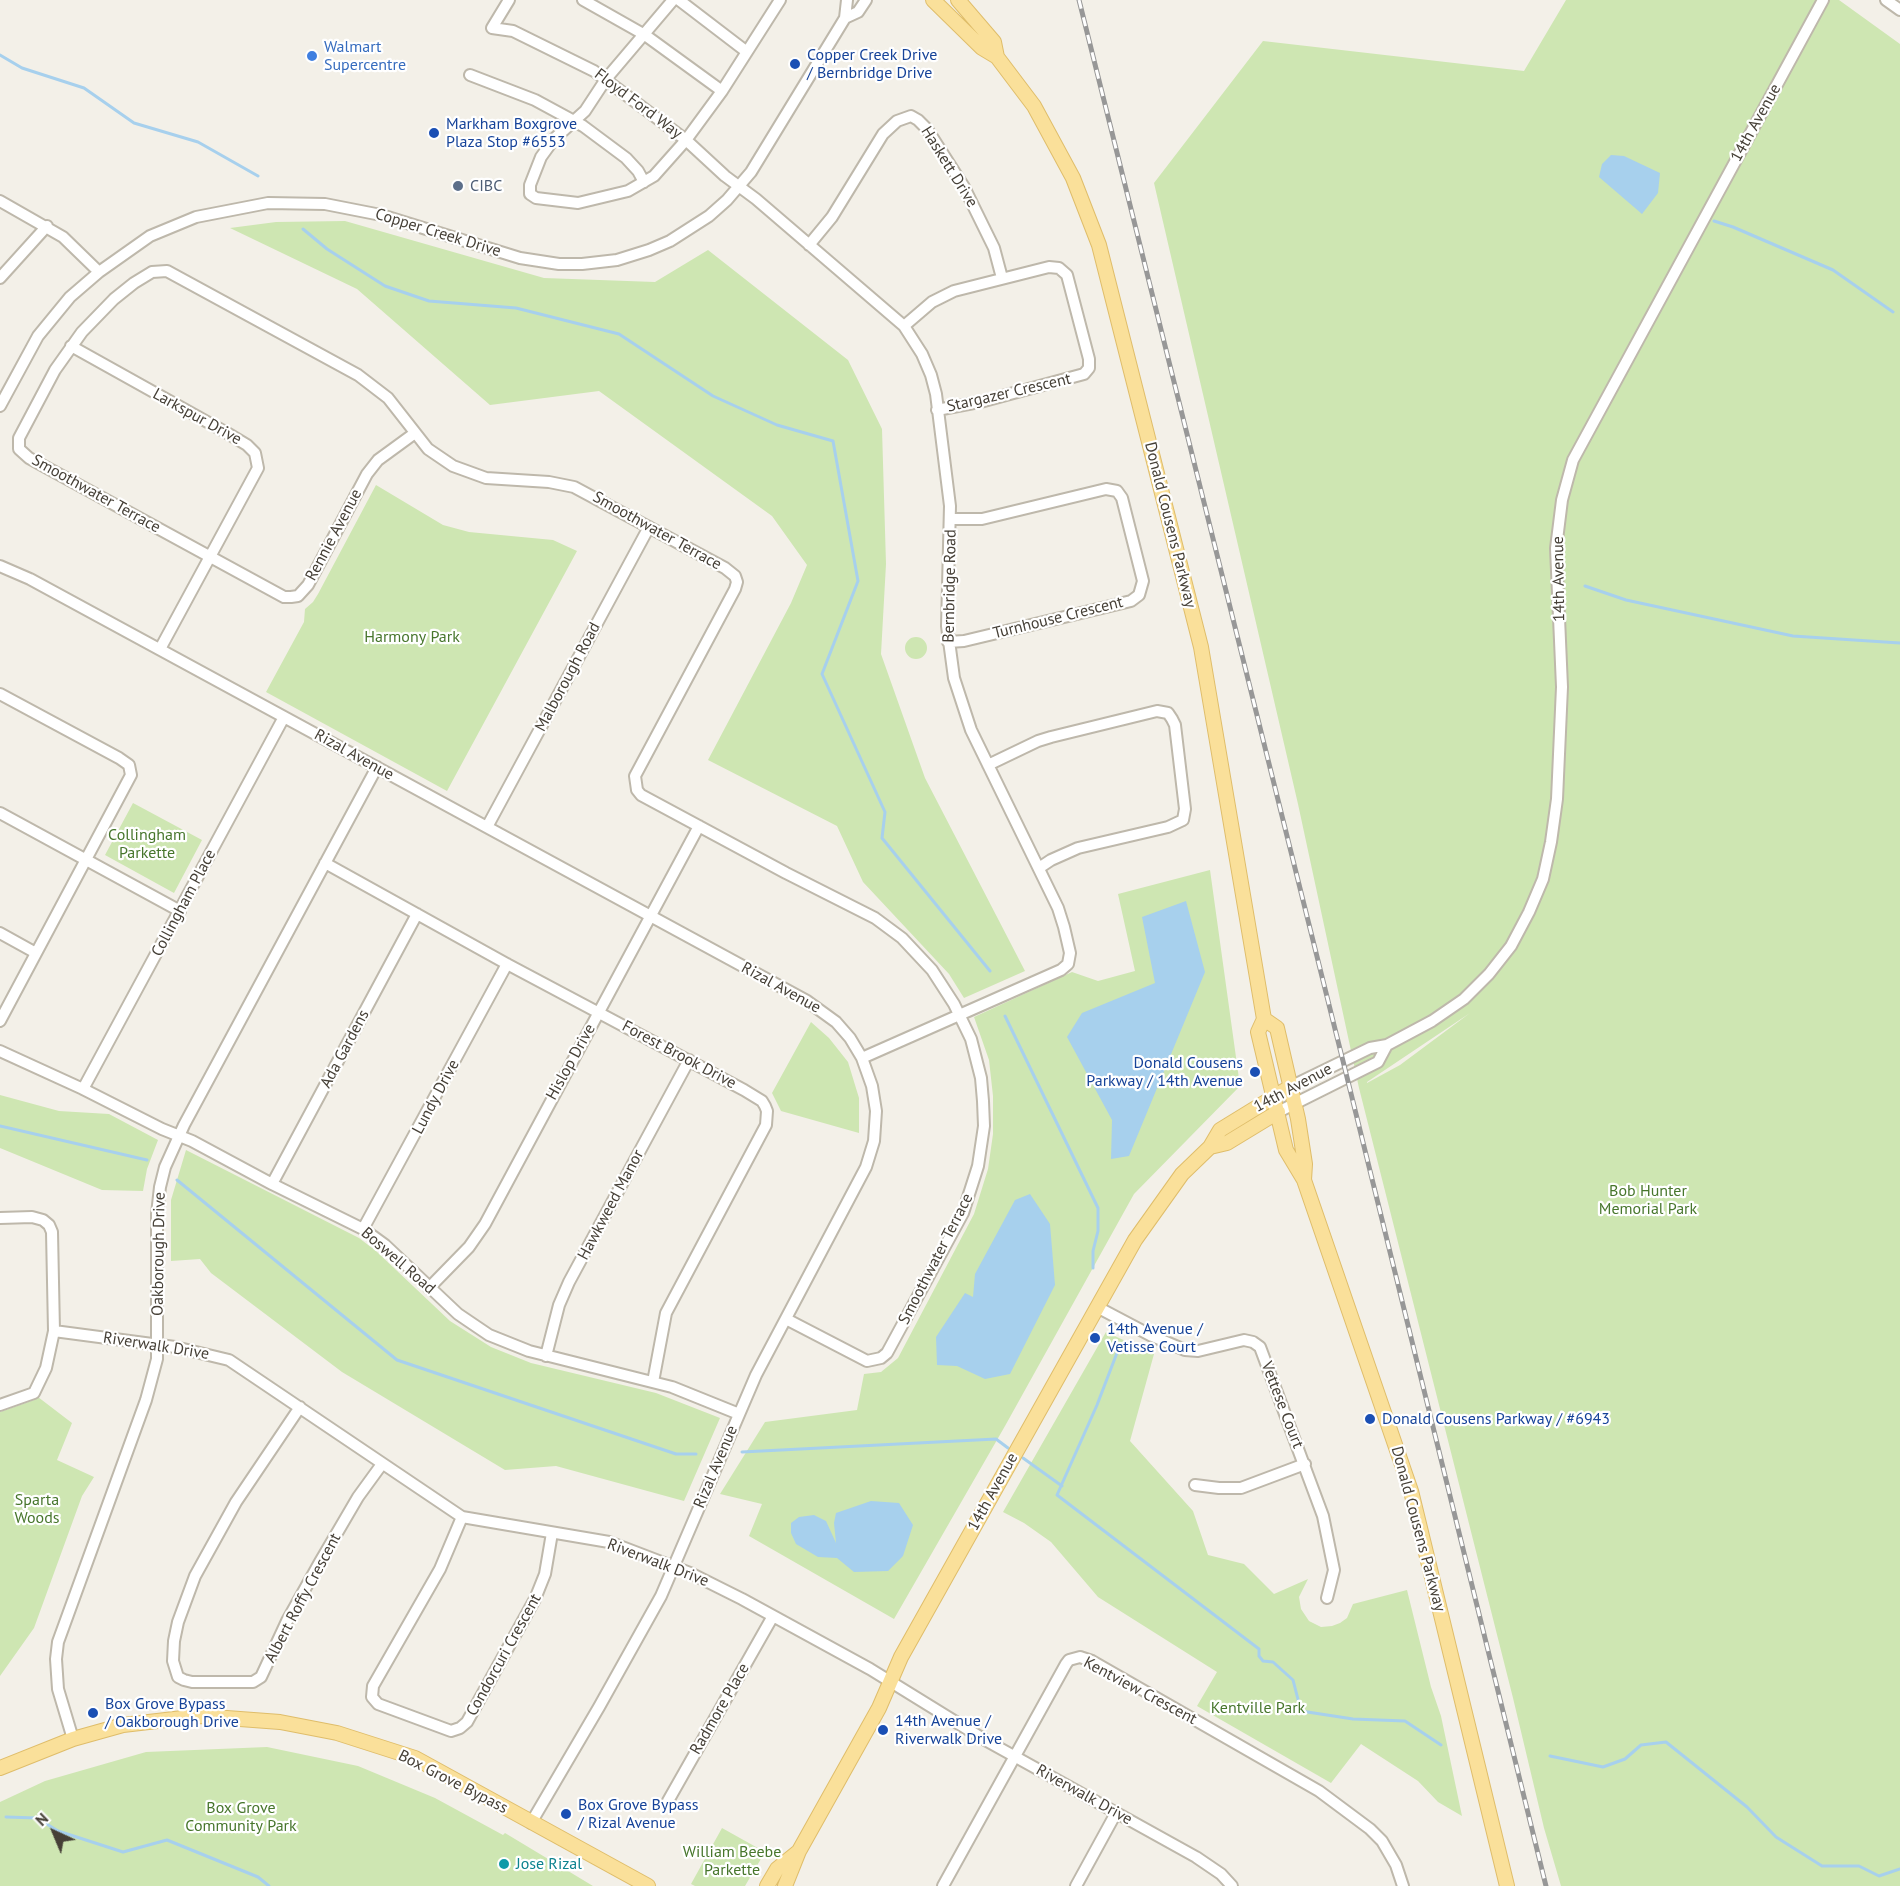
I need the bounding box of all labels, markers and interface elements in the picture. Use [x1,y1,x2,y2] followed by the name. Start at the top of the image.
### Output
[324,37,406,75] place label: Walmart Supercentre
[807,45,937,83] place label: Copper Creek Drive / Bernbridge Drive
[305,49,319,63] marker: Walmart Supercentre
[788,57,802,71] marker: Copper Creek Drive / Bernbridge Drive
[590,65,686,143] street label: Floyd Ford Way
[1727,81,1785,165] street label: 14th Avenue
[446,114,577,152] place label: Markham Boxgrove Plaza Stop #6553
[916,123,982,211] street label: Haskett Drive
[427,126,441,140] marker: Markham Boxgrove Plaza Stop #6553
[470,176,502,196] place label: CIBC
[451,179,465,193] marker: CIBC
[373,205,503,261] street label: Copper Creek Drive
[945,369,1073,417] street label: Stargazer Crescent
[149,385,245,449] street label: Larkspur Drive
[1140,440,1200,610] street label: Donald Cousens Parkway
[28,451,164,537] street label: Smoothwater Terrace
[302,486,366,584] street label: Rennie Avenue
[589,488,725,574] street label: Smoothwater Terrace
[939,529,961,643] street label: Bernbridge Road
[1549,536,1569,622] street label: 14th Avenue
[991,593,1125,643] street label: Turnhouse Crescent
[531,619,605,735] street label: Malborough Road
[364,627,460,647] park label: Harmony Park
[311,725,397,785] street label: Rizal Avenue
[108,825,186,863] park label: Collingham Parkette
[148,846,220,960] street label: Collingham Place
[738,958,824,1018] street label: Rizal Avenue
[316,1007,374,1091] street label: Ada Gardens
[619,1017,739,1093] street label: Forest Brook Drive
[542,1021,600,1103] street label: Hislop Drive
[1086,1053,1243,1091] place label: Donald Cousens Parkway / 14th Avenue
[408,1057,464,1137] street label: Lundy Drive
[1251,1059,1335,1117] street label: 14th Avenue
[1248,1065,1262,1079] marker: Donald Cousens Parkway / 14th Avenue
[574,1147,648,1263] street label: Hawkweed Manor
[1599,1181,1697,1219] park label: Bob Hunter Memorial Park
[895,1190,977,1328] street label: Smoothwater Terrace
[148,1192,170,1316] street label: Oakborough Drive
[357,1224,439,1298] street label: Boswell Road
[1107,1319,1203,1357] place label: 14th Avenue / Vetisse Court
[102,1328,210,1364] street label: Riverwalk Drive
[1088,1331,1102,1345] marker: 14th Avenue / Vetisse Court
[1257,1359,1307,1451] street label: Vettese Court
[1382,1409,1610,1429] place label: Donald Cousens Parkway / #6943
[1363,1412,1377,1426] marker: Donald Cousens Parkway / #6943
[690,1423,742,1511] street label: Rizal Avenue
[1387,1444,1449,1614] street label: Donald Cousens Parkway
[964,1450,1022,1534] street label: 14th Avenue
[14,1490,60,1528] park label: Sparta Woods
[261,1530,345,1666] street label: Albert Roffy Crescent
[605,1535,711,1591] street label: Riverwalk Drive
[462,1591,546,1719] street label: Condorcuri Crescent
[1080,1653,1200,1729] street label: Kentview Crescent
[686,1660,754,1758] street label: Radmore Place
[105,1694,239,1732] place label: Box Grove Bypass / Oakborough Drive
[1211,1698,1305,1718] park label: Kentville Park
[86,1706,100,1720] marker: Box Grove Bypass / Oakborough Drive
[895,1711,1002,1749] place label: 14th Avenue / Riverwalk Drive
[876,1723,890,1737] marker: 14th Avenue / Riverwalk Drive
[395,1746,511,1818] street label: Box Grove Bypass
[1033,1761,1135,1829] street label: Riverwalk Drive
[578,1795,698,1833] place label: Box Grove Bypass / Rizal Avenue
[185,1798,297,1836] park label: Box Grove Community Park
[24,1802,84,1862] north arrow
[559,1807,573,1821] marker: Box Grove Bypass / Rizal Avenue
[31,1808,52,1830] text: N
[683,1842,781,1880] park label: William Beebe Parkette
[516,1854,582,1874] place label: Jose Rizal
[497,1857,511,1871] marker: Jose Rizal

